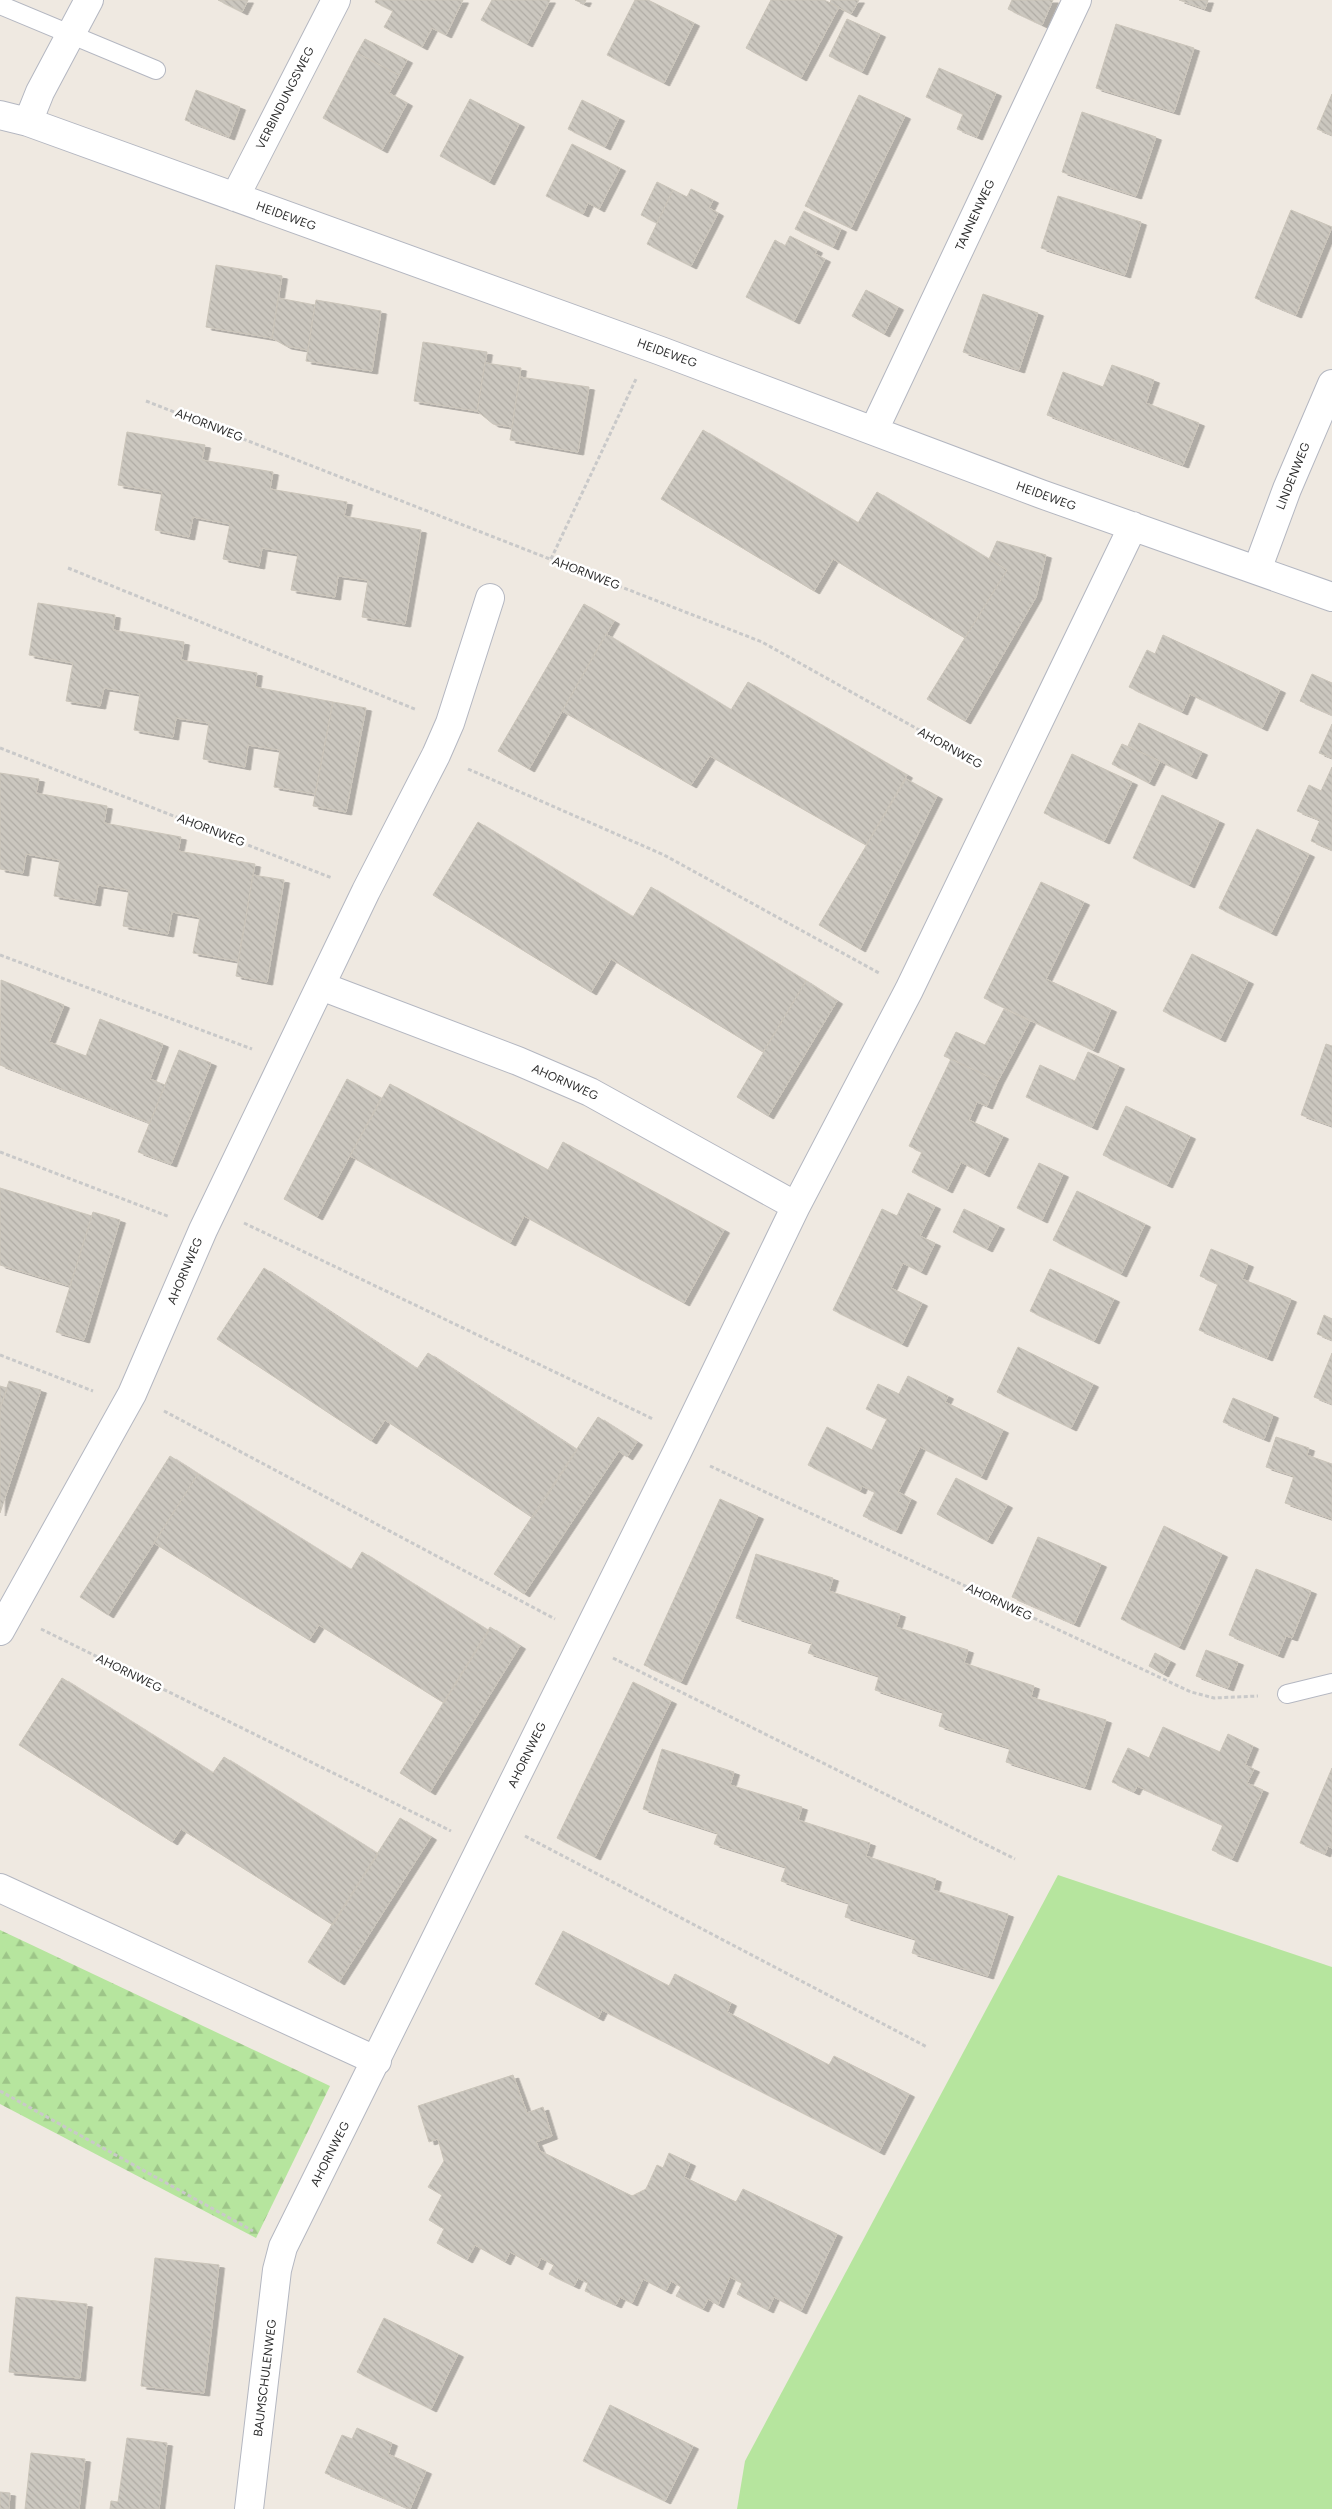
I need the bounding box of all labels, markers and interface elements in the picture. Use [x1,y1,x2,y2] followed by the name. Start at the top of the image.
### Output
[253,44,317,152] street label: VERBINDUNGSWEG
[952,177,998,253] street label: TANNENWEG
[254,199,318,233] street label: HEIDEWEG
[635,336,699,370] street label: HEIDEWEG
[173,406,245,444] street label: AHORNWEG
[1273,440,1313,512] street label: LINDENWEG
[1014,479,1078,513] street label: HEIDEWEG
[550,554,622,592] street label: AHORNWEG
[916,725,984,771] street label: AHORNWEG
[175,811,247,849] street label: AHORNWEG
[530,1061,600,1103] street label: AHORNWEG
[165,1236,205,1306] street label: AHORNWEG
[964,1581,1034,1623] street label: AHORNWEG
[94,1651,164,1695] street label: AHORNWEG
[505,1720,549,1790] street label: AHORNWEG
[308,2119,352,2189] street label: AHORNWEG
[251,2319,279,2437] street label: BAUMSCHULENWEG

